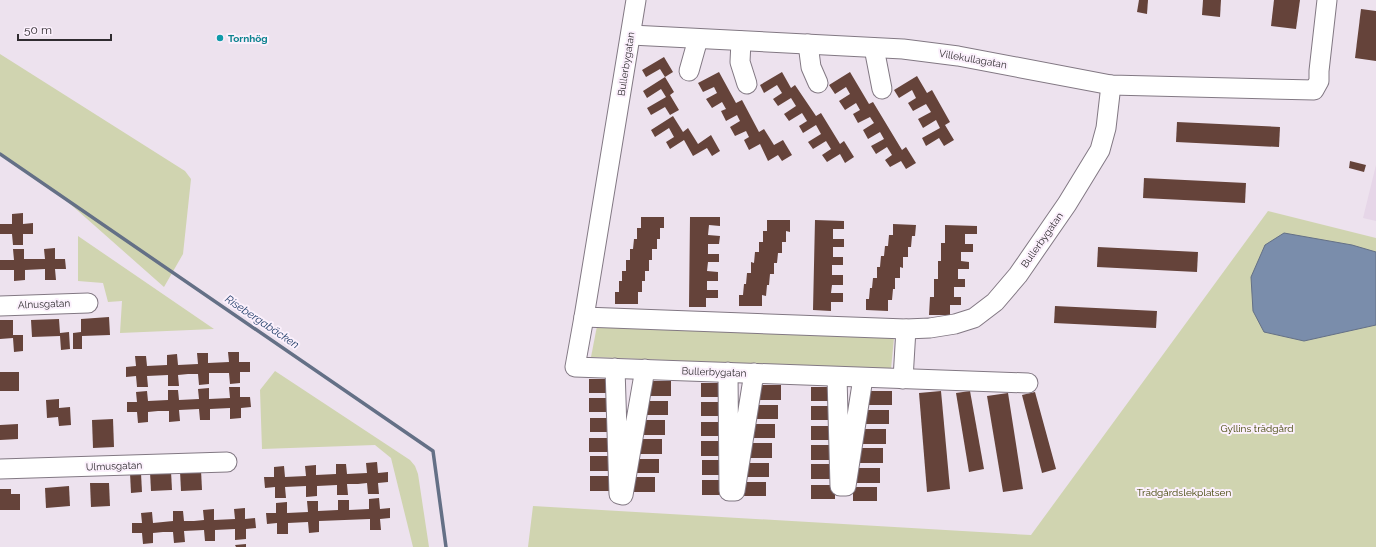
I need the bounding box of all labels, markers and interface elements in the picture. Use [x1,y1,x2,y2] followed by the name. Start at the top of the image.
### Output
[18,16,111,42] scale bar
[24,23,52,37] text: 50 m
[615,31,637,97] street label: Bullerbygatan
[215,33,225,43] marker: Tornhög
[228,33,268,44] place label: Tornhög
[938,48,1008,70] street label: Villekullagatan
[1019,210,1065,270] street label: Bullerbygatan
[223,293,301,351] water label: Risebergabäcken
[18,298,70,310] street label: Alnusgatan
[681,365,747,379] street label: Bullerbygatan
[1220,423,1294,434] park label: Gyllins trädgård
[86,460,143,472] street label: Ulmusgatan
[1137,487,1231,498] park label: Trädgårdslekplatsen

